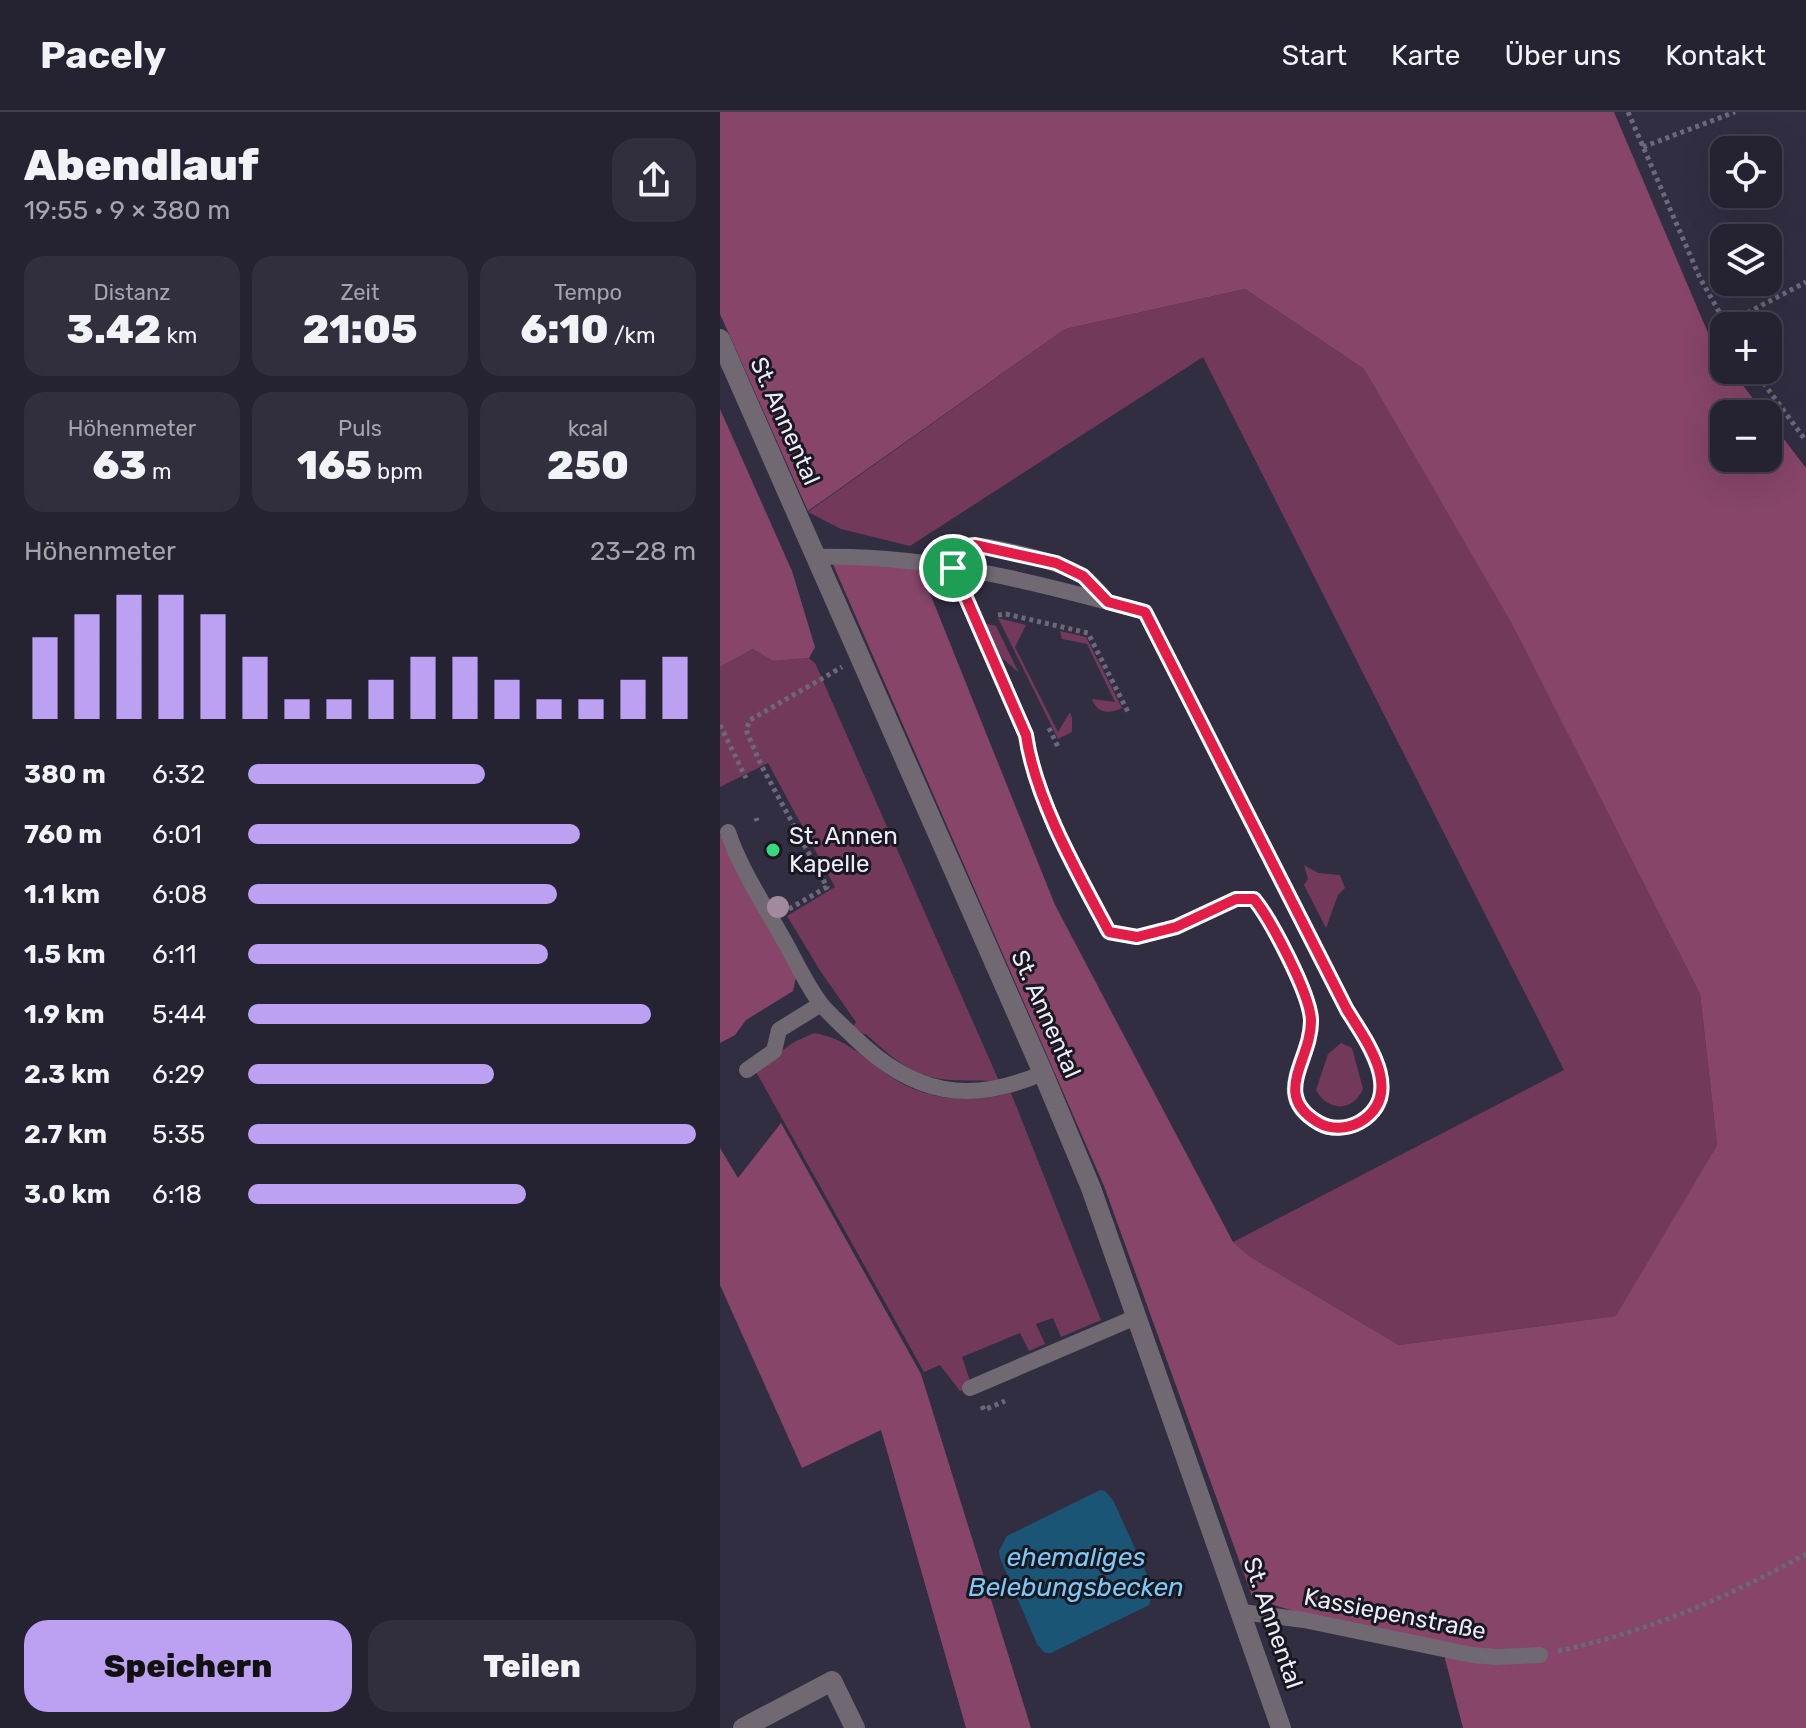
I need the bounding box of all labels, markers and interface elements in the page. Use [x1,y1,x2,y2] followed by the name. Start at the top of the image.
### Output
[40,32,166,78] text: Pacely
[1282,39,1347,72] text: Start
[1391,39,1460,72] text: Karte
[1504,39,1621,72] text: Über uns
[1665,39,1766,72] text: Kontakt
[1710,136,1782,472] map controls
[1710,136,1782,208] button: locate
[612,138,696,222] button: share
[24,139,258,191] text: Abendlauf
[24,195,230,226] text: 19:55 · 9 × 380 m
[1710,224,1782,296] button: layers
[94,279,170,306] text: Distanz
[340,279,380,306] text: Zeit
[554,279,622,306] text: Tempo
[67,306,161,353] text: 3.42
[302,306,418,353] text: 21:05
[520,306,609,353] text: 6:10
[1710,312,1782,384] button: +
[161,322,197,349] text: km
[609,322,656,349] text: /km
[744,353,826,489] street label: St. Annental
[1710,400,1782,472] button: −
[68,415,196,442] text: Höhenmeter
[338,415,382,442] text: Puls
[568,415,608,442] text: kcal
[92,442,147,489] text: 63
[297,442,372,489] text: 165
[547,442,629,489] text: 250
[147,458,172,485] text: m
[372,458,423,485] text: bpm
[919,534,987,602] pin
[24,536,176,567] text: Höhenmeter
[590,536,696,567] text: 23–28 m
[931,546,975,590] icon: arrive
[24,759,106,790] text: 380 m
[152,759,205,790] text: 6:32
[24,819,102,850] text: 760 m
[152,819,202,850] text: 6:01
[789,822,898,878] place label: St. Annen Kapelle
[764,841,782,859] marker: St. Annen Kapelle
[24,879,100,910] text: 1.1 km
[152,879,207,910] text: 6:08
[24,939,106,970] text: 1.5 km
[152,939,197,970] text: 6:11
[1005,946,1087,1082] street label: St. Annental
[24,999,105,1030] text: 1.9 km
[152,999,206,1030] text: 5:44
[24,1059,110,1090] text: 2.3 km
[152,1059,205,1090] text: 6:29
[24,1119,107,1150] text: 2.7 km
[152,1119,205,1150] text: 5:35
[24,1179,111,1210] text: 3.0 km
[152,1179,202,1210] text: 6:18
[968,1542,1184,1603] water label: ehemaliges Belebungsbecken
[1237,1554,1309,1692] street label: St. Annental
[1302,1583,1488,1645] street label: Kassiepenstraße
[24,1620,352,1712] button: Speichern
[368,1620,696,1712] button: Teilen

